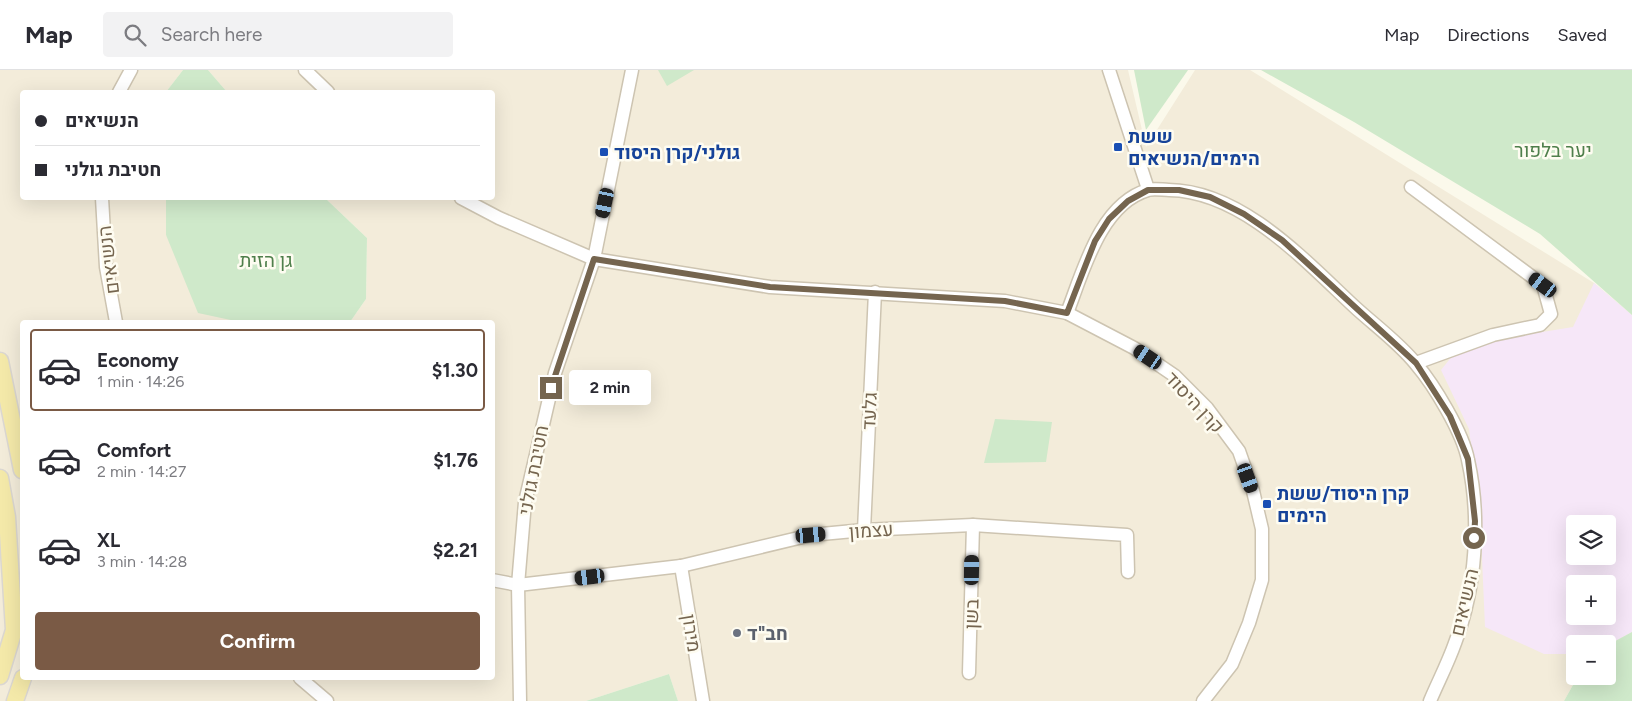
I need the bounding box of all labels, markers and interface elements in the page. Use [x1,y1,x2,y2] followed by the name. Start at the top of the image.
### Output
[103,12,453,57] search box
[25,20,73,49] text: Map
[121,21,149,49] icon: search
[161,23,262,46] text: Search here
[1384,24,1419,46] text: Map
[1447,24,1529,46] text: Directions
[1557,24,1607,46] text: Saved
[65,109,139,132] text: הנשיאים
[1128,125,1260,170] place label: ששת הימים/הנשיאים
[1514,139,1592,162] park label: יער בלפור
[614,141,740,164] place label: גולני/קרן היסוד
[1112,141,1124,153] marker: ששת הימים/הנשיאים
[598,146,610,158] marker: גולני/קרן היסוד
[65,158,161,181] text: חטיבת גולני
[594,187,615,219] car
[93,224,124,296] street label: הנשיאים
[240,249,293,272] park label: גן הזית
[1526,270,1559,300] car
[1131,342,1164,372] car
[37,348,82,393] icon: car
[97,349,179,372] text: Economy
[432,359,478,382] text: $1.30
[1160,367,1229,438] street label: קרן היסוד
[568,370,651,406] callout: 2 min
[97,372,184,391] text: 1 min · 14:26
[540,377,562,399] route end
[590,378,630,397] text: 2 min
[857,391,882,431] street label: גלעד
[514,423,553,517] street label: חטיבת גולני
[37,438,82,483] icon: car
[97,439,172,462] text: Comfort
[433,449,478,472] text: $1.76
[1235,461,1260,495] car
[97,462,186,481] text: 2 min · 14:27
[1277,482,1410,527] place label: קרן היסוד/ששת הימים
[1261,498,1273,510] marker: קרן היסוד/ששת הימים
[1566,515,1616,685] map controls
[1566,515,1616,565] button: layers
[848,517,894,544] street label: עצמון
[795,526,826,544] car
[1463,527,1485,549] route start
[37,528,82,573] icon: car
[97,529,120,552] text: XL
[433,539,478,562] text: $2.21
[97,552,187,571] text: 3 min · 14:28
[964,555,979,585] car
[1446,566,1483,638] street label: הנשיאים
[574,568,605,586] car
[1566,575,1616,625] button: +
[959,598,984,630] street label: בשן
[35,612,480,670] button: Confirm
[677,612,706,654] street label: מירון
[747,622,788,645] place label: חב"ד
[731,627,743,639] marker: חב"ד
[1566,635,1616,685] button: −

